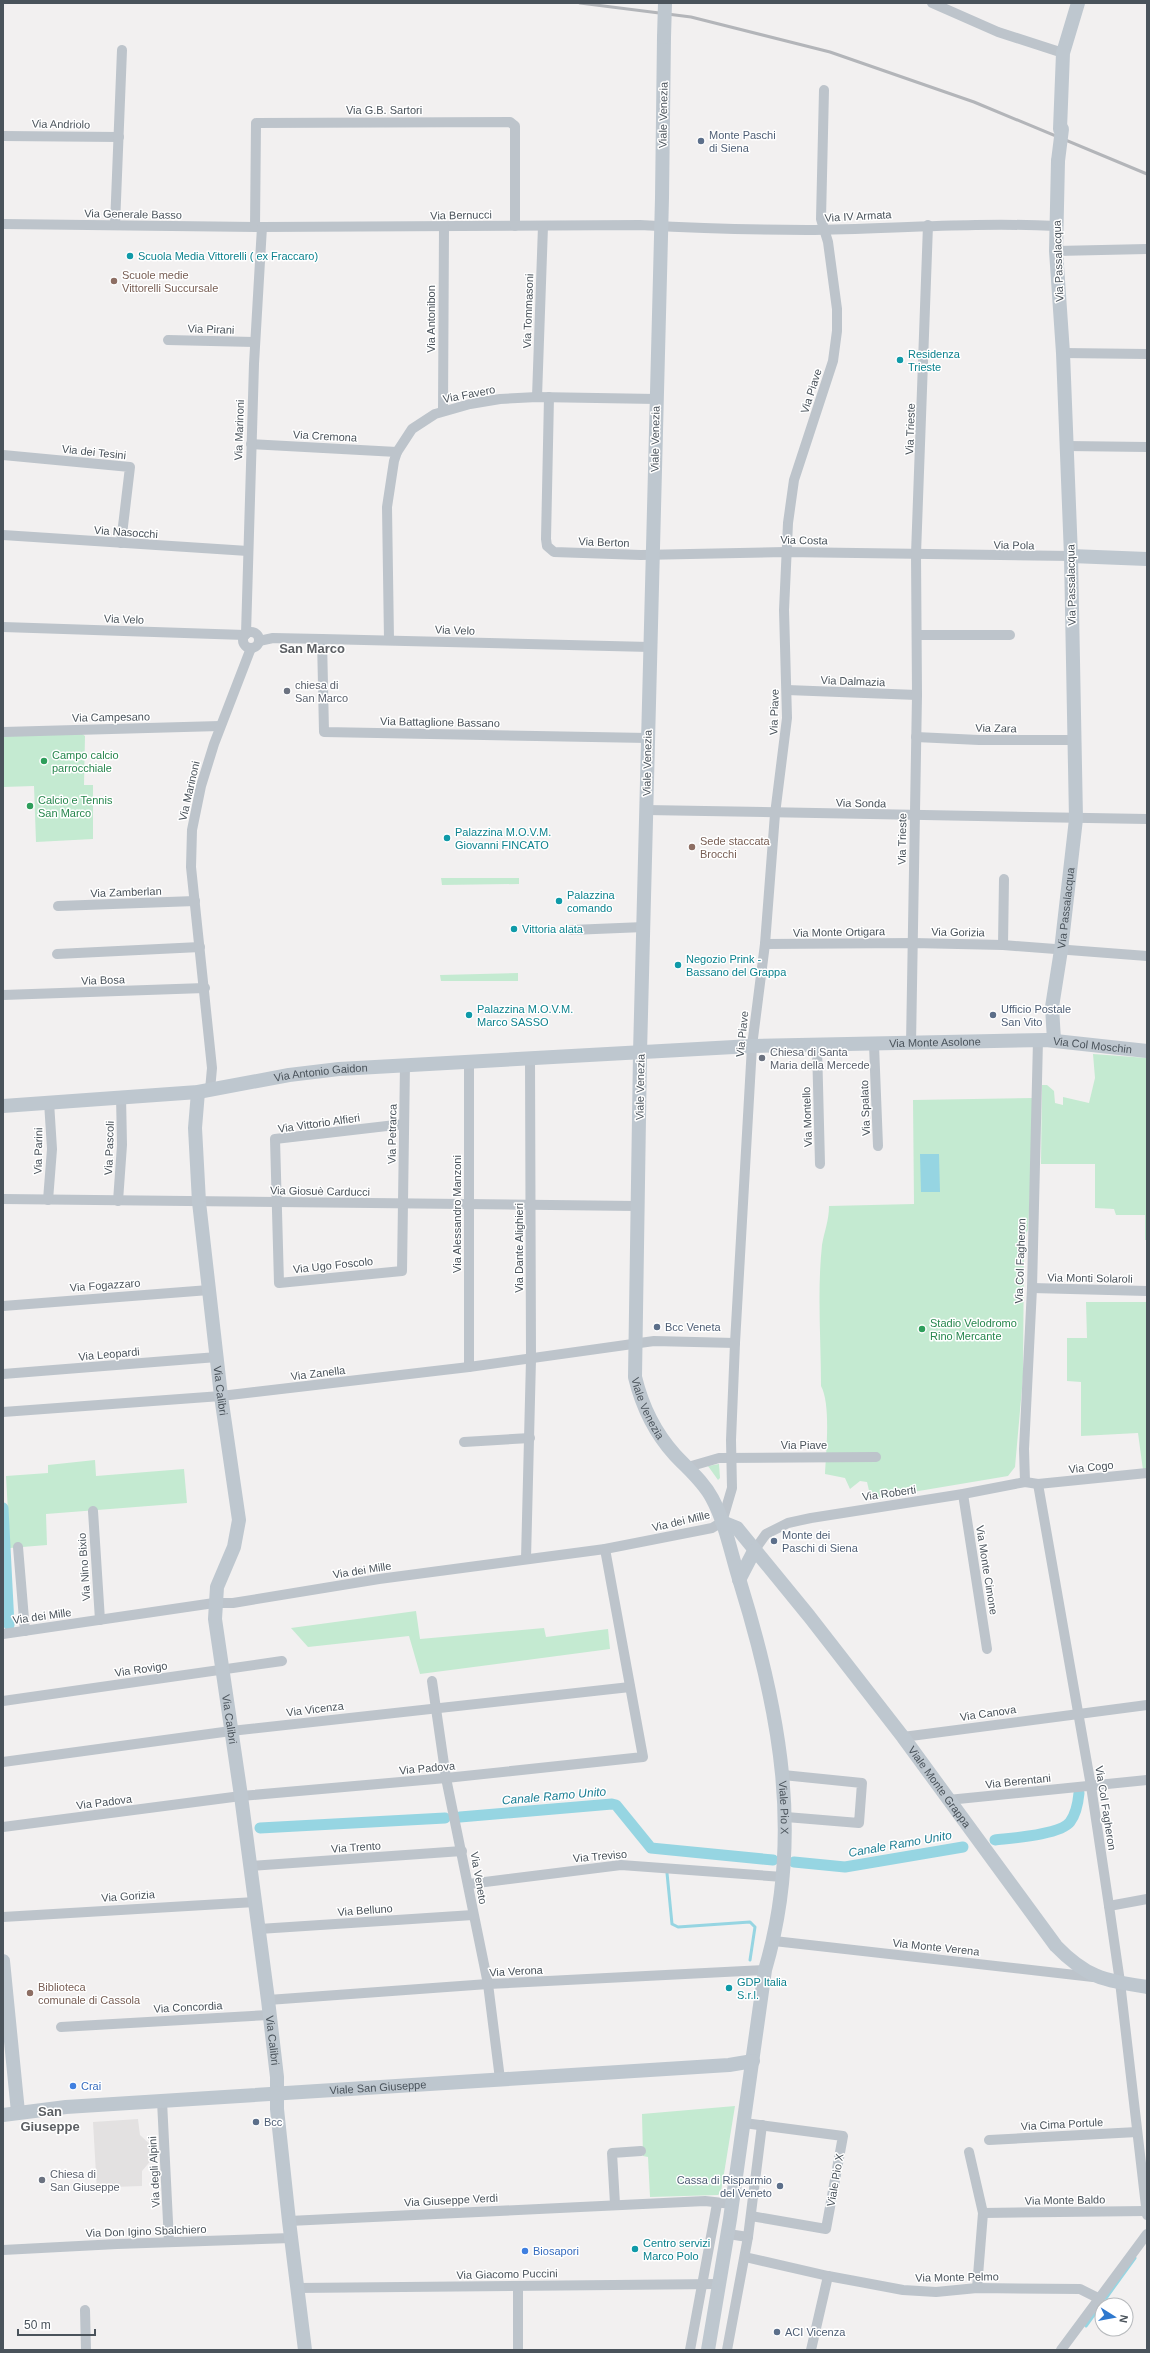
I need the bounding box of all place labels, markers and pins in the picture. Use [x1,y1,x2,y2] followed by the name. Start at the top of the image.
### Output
[709,129,776,154] place label: Monte Paschi di Siena
[696,136,706,146] marker: Monte Paschi di Siena
[138,250,318,262] place label: Scuola Media Vittorelli ( ex Fraccaro)
[125,251,135,261] marker: Scuola Media Vittorelli ( ex Fraccaro)
[122,269,218,294] place label: Scuole medie Vittorelli Succursale
[109,276,119,286] marker: Scuole medie Vittorelli Succursale
[908,348,961,373] place label: Residenza Trieste
[895,355,905,365] marker: Residenza Trieste
[295,679,348,704] place label: chiesa di San Marco
[282,686,292,696] marker: chiesa di San Marco
[52,749,119,774] place label: Campo calcio parrocchiale
[39,756,49,766] marker: Campo calcio parrocchiale
[38,794,113,819] place label: Calcio e Tennis San Marco
[25,801,35,811] marker: Calcio e Tennis San Marco
[455,826,551,851] place label: Palazzina M.O.V.M. Giovanni FINCATO
[442,833,452,843] marker: Palazzina M.O.V.M. Giovanni FINCATO
[700,835,771,860] place label: Sede staccata Brocchi
[687,842,697,852] marker: Sede staccata Brocchi
[567,889,616,914] place label: Palazzina comando
[554,896,564,906] marker: Palazzina comando
[522,923,584,935] place label: Vittoria alata
[509,924,519,934] marker: Vittoria alata
[686,953,787,978] place label: Negozio Prink - Bassano del Grappa
[673,960,683,970] marker: Negozio Prink - Bassano del Grappa
[477,1003,573,1028] place label: Palazzina M.O.V.M. Marco SASSO
[1001,1003,1071,1028] place label: Ufficio Postale San Vito
[464,1010,474,1020] marker: Palazzina M.O.V.M. Marco SASSO
[988,1010,998,1020] marker: Ufficio Postale San Vito
[770,1046,870,1071] place label: Chiesa di Santa Maria della Mercede
[757,1053,767,1063] marker: Chiesa di Santa Maria della Mercede
[930,1317,1017,1342] place label: Stadio Velodromo Rino Mercante
[665,1321,722,1333] place label: Bcc Veneta
[652,1322,662,1332] marker: Bcc Veneta
[917,1324,927,1334] marker: Stadio Velodromo Rino Mercante
[782,1529,859,1554] place label: Monte dei Paschi di Siena
[769,1536,779,1546] marker: Monte dei Paschi di Siena
[737,1976,788,2001] place label: GDP Italia S.r.l.
[38,1981,141,2006] place label: Biblioteca comunale di Cassola
[724,1983,734,1993] marker: GDP Italia S.r.l.
[25,1988,35,1998] marker: Biblioteca comunale di Cassola
[81,2080,101,2092] place label: Crai
[68,2081,78,2091] marker: Crai
[264,2116,283,2128] place label: Bcc
[251,2117,261,2127] marker: Bcc
[50,2168,120,2193] place label: Chiesa di San Giuseppe
[677,2174,772,2199] place label: Cassa di Risparmio del Veneto
[37,2175,47,2185] marker: Chiesa di San Giuseppe
[775,2181,785,2191] marker: Cassa di Risparmio del Veneto
[643,2237,710,2262] place label: Centro servizi Marco Polo
[630,2244,640,2254] marker: Centro servizi Marco Polo
[533,2245,579,2257] place label: Biosapori
[520,2246,530,2256] marker: Biosapori
[785,2326,846,2338] place label: ACI Vicenza
[772,2327,782,2337] marker: ACI Vicenza

